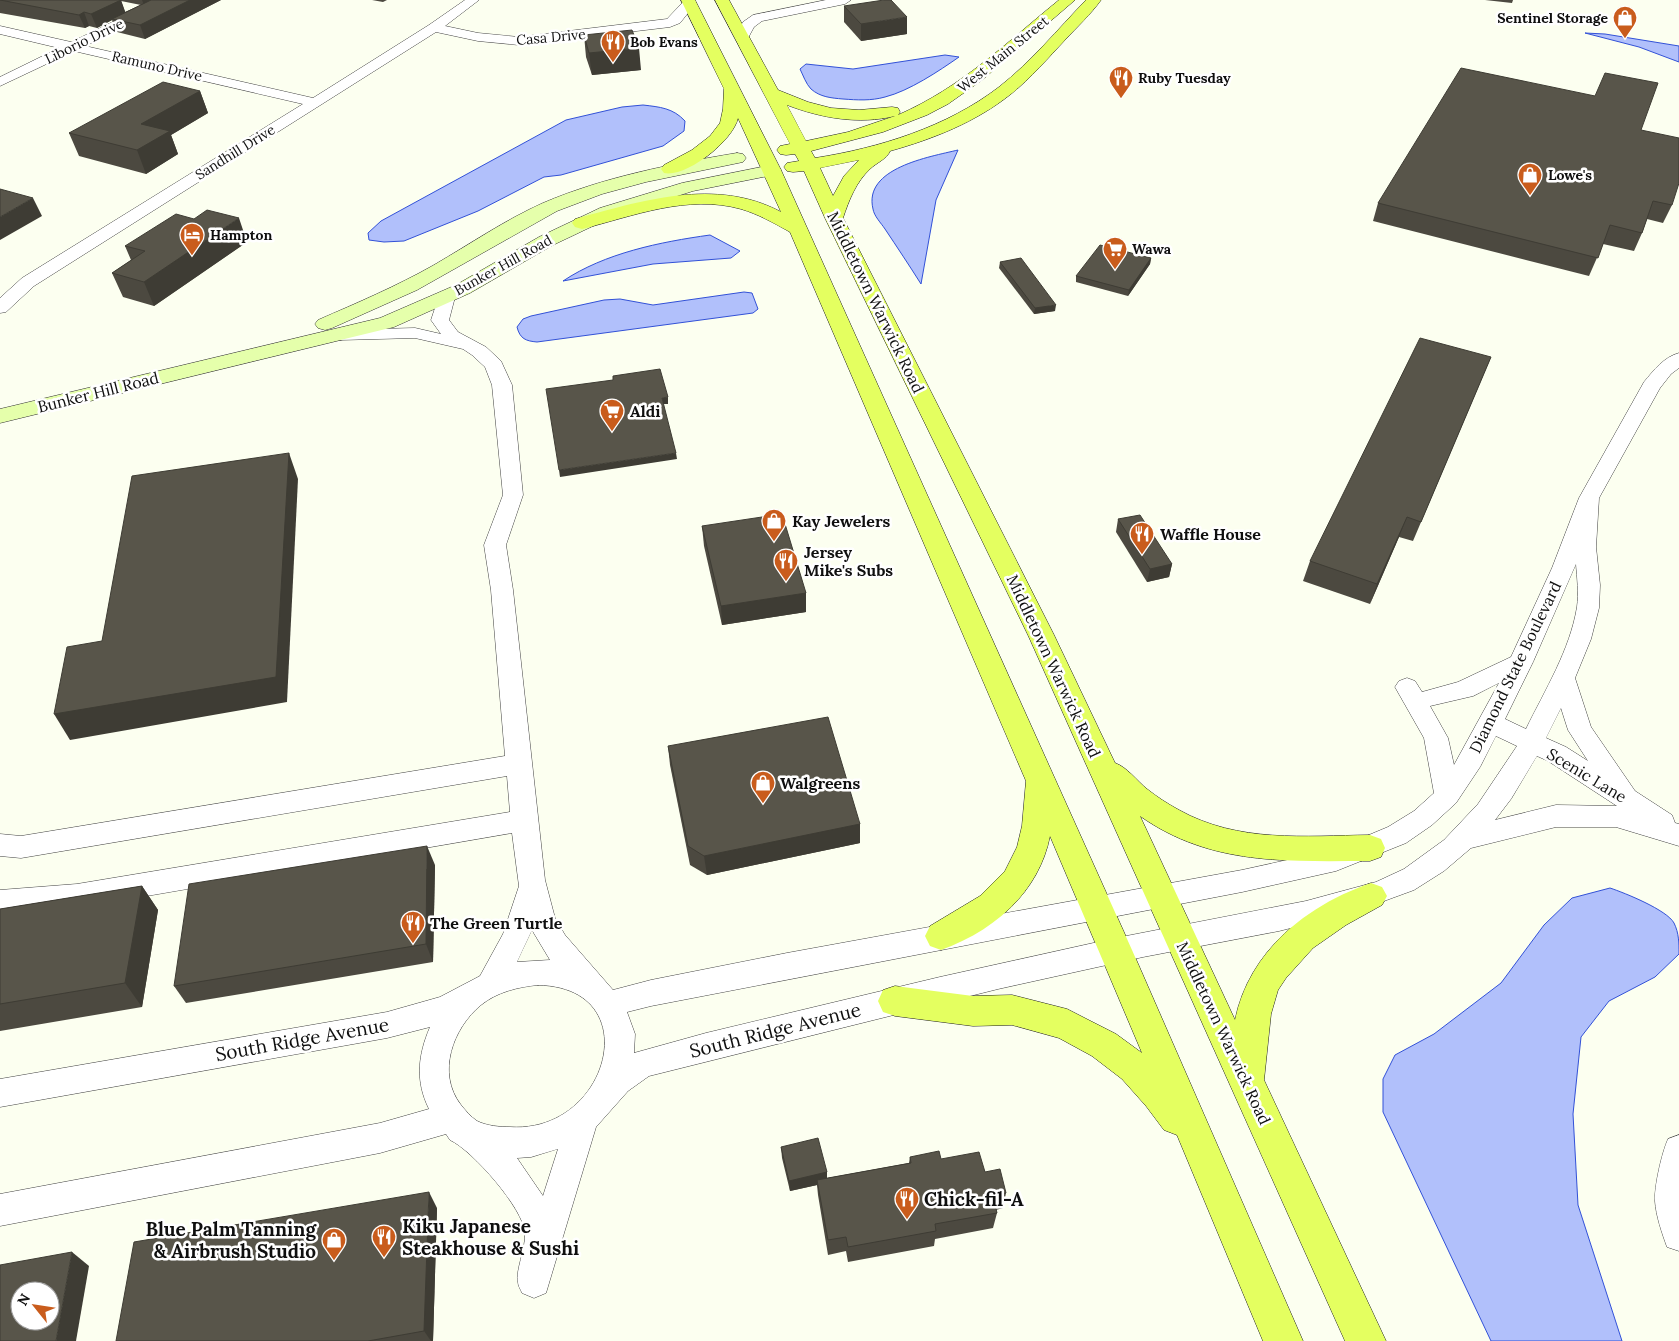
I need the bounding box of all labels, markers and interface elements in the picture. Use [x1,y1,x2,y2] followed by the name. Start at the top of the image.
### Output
[1612,5,1638,39] shop icon: Sentinel Storage
[1497,9,1608,27] place label: Sentinel Storage
[954,11,1053,96] street label: West Main Street
[42,14,127,68] street label: Liborio Drive
[516,25,587,49] street label: Casa Drive
[600,29,626,63] restaurant icon: Bob Evans
[630,33,698,51] place label: Bob Evans
[110,47,204,85] street label: Ramuno Drive
[1108,65,1134,99] restaurant icon: Ruby Tuesday
[1138,69,1231,87] place label: Ruby Tuesday
[192,120,279,184] street label: Sandhill Drive
[1517,162,1543,196] shop icon: Lowe's
[1548,166,1592,184] place label: Lowe's
[823,208,929,397] street label: Middletown Warwick Road
[179,222,205,256] hotel icon: Hampton
[210,226,272,244] place label: Hampton
[451,231,555,299] street label: Bunker Hill Road
[1102,236,1128,270] supermarket icon: Wawa
[1132,240,1172,258] place label: Wawa
[35,367,161,417] street label: Bunker Hill Road
[599,398,625,432] supermarket icon: Aldi
[630,401,660,421] place label: Aldi
[761,508,787,542] shop icon: Kay Jewelers
[792,511,891,531] place label: Kay Jewelers
[1129,521,1155,555] restaurant icon: Waffle House
[1160,524,1261,544] place label: Waffle House
[804,542,893,580] place label: Jersey Mike's Subs
[773,548,799,582] restaurant icon: Jersey Mike's Subs
[1003,571,1105,761] street label: Middletown Warwick Road
[1465,577,1566,756] street label: Diamond State Boulevard
[1544,743,1631,807] street label: Scenic Lane
[750,770,776,804] shop icon: Walgreens
[780,773,860,793] place label: Walgreens
[400,910,426,944] restaurant icon: The Green Turtle
[430,913,563,933] place label: The Green Turtle
[1173,938,1275,1128] street label: Middletown Warwick Road
[687,997,863,1063] street label: South Ridge Avenue
[213,1012,391,1066] street label: South Ridge Avenue
[894,1186,920,1220] restaurant icon: Chick-fil-A
[924,1187,1024,1211] place label: Chick-fil-A
[402,1214,579,1260] place label: Kiku Japanese Steakhouse & Sushi
[146,1217,317,1263] place label: Blue Palm Tanning & Airbrush Studio
[371,1224,397,1258] restaurant icon: Kiku Japanese Steakhouse & Sushi
[321,1227,347,1261] shop icon: Blue Palm Tanning & Airbrush Studio
[10,1281,60,1331] north arrow
[13,1290,34,1309] text: N

